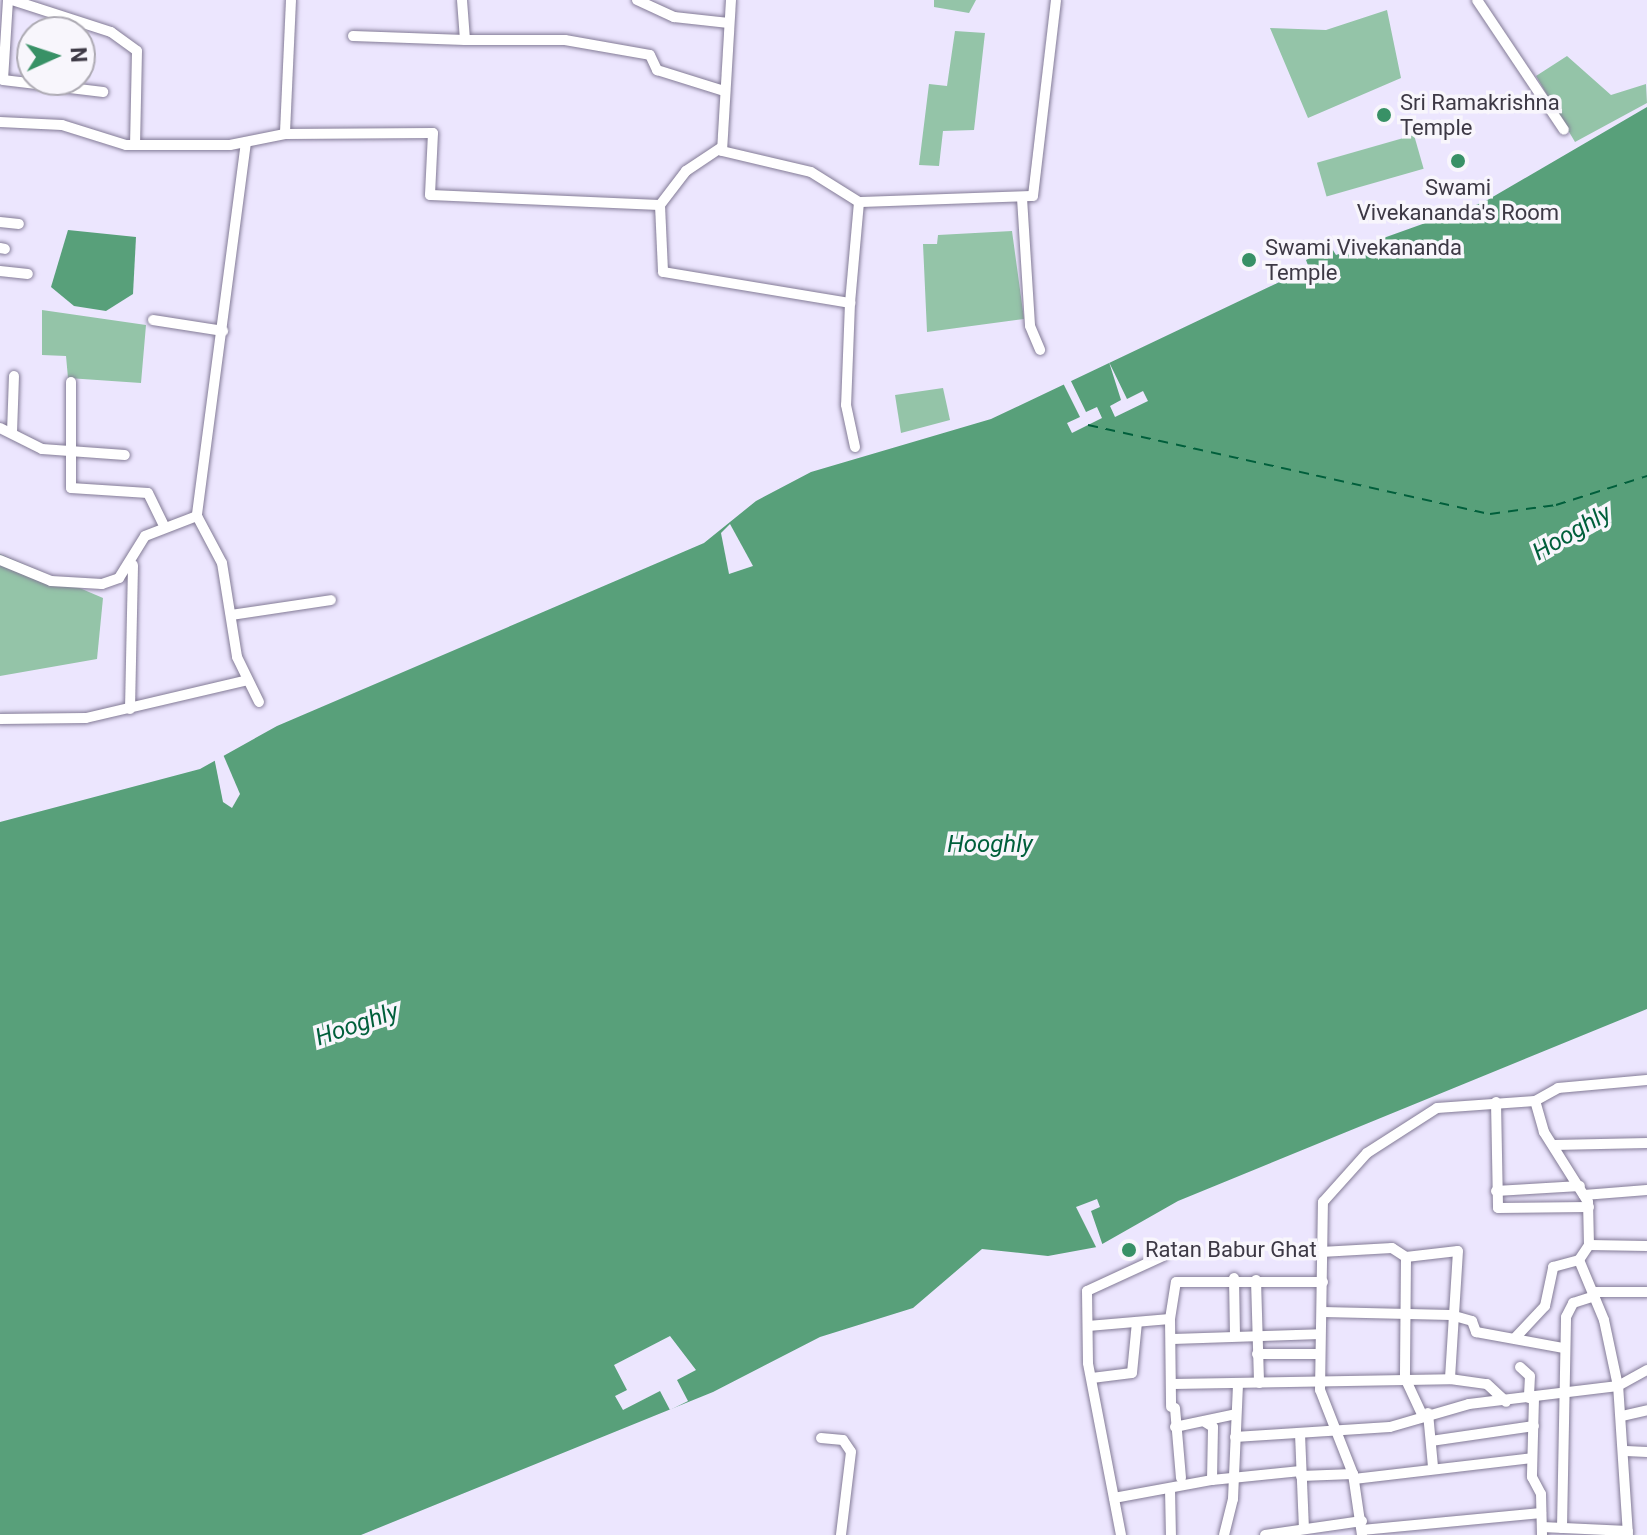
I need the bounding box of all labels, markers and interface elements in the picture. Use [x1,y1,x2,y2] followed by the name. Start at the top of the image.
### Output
[16,16,96,96] north arrow
[66,46,91,63] text: N
[1400,89,1560,140] place label: Sri Ramakrishna Temple
[1375,106,1393,124] marker: Sri Ramakrishna Temple
[1449,152,1467,170] marker: Swami Vivekananda's Room
[1357,174,1559,226] place label: Swami Vivekananda's Room
[1265,234,1462,286] place label: Swami Vivekananda Temple
[1240,251,1258,269] marker: Swami Vivekananda Temple
[1528,499,1616,567] water label: Hooghly
[947,831,1033,859] water label: Hooghly
[312,997,402,1053] water label: Hooghly
[1145,1237,1317,1263] place label: Ratan Babur Ghat
[1120,1241,1138,1259] marker: Ratan Babur Ghat

